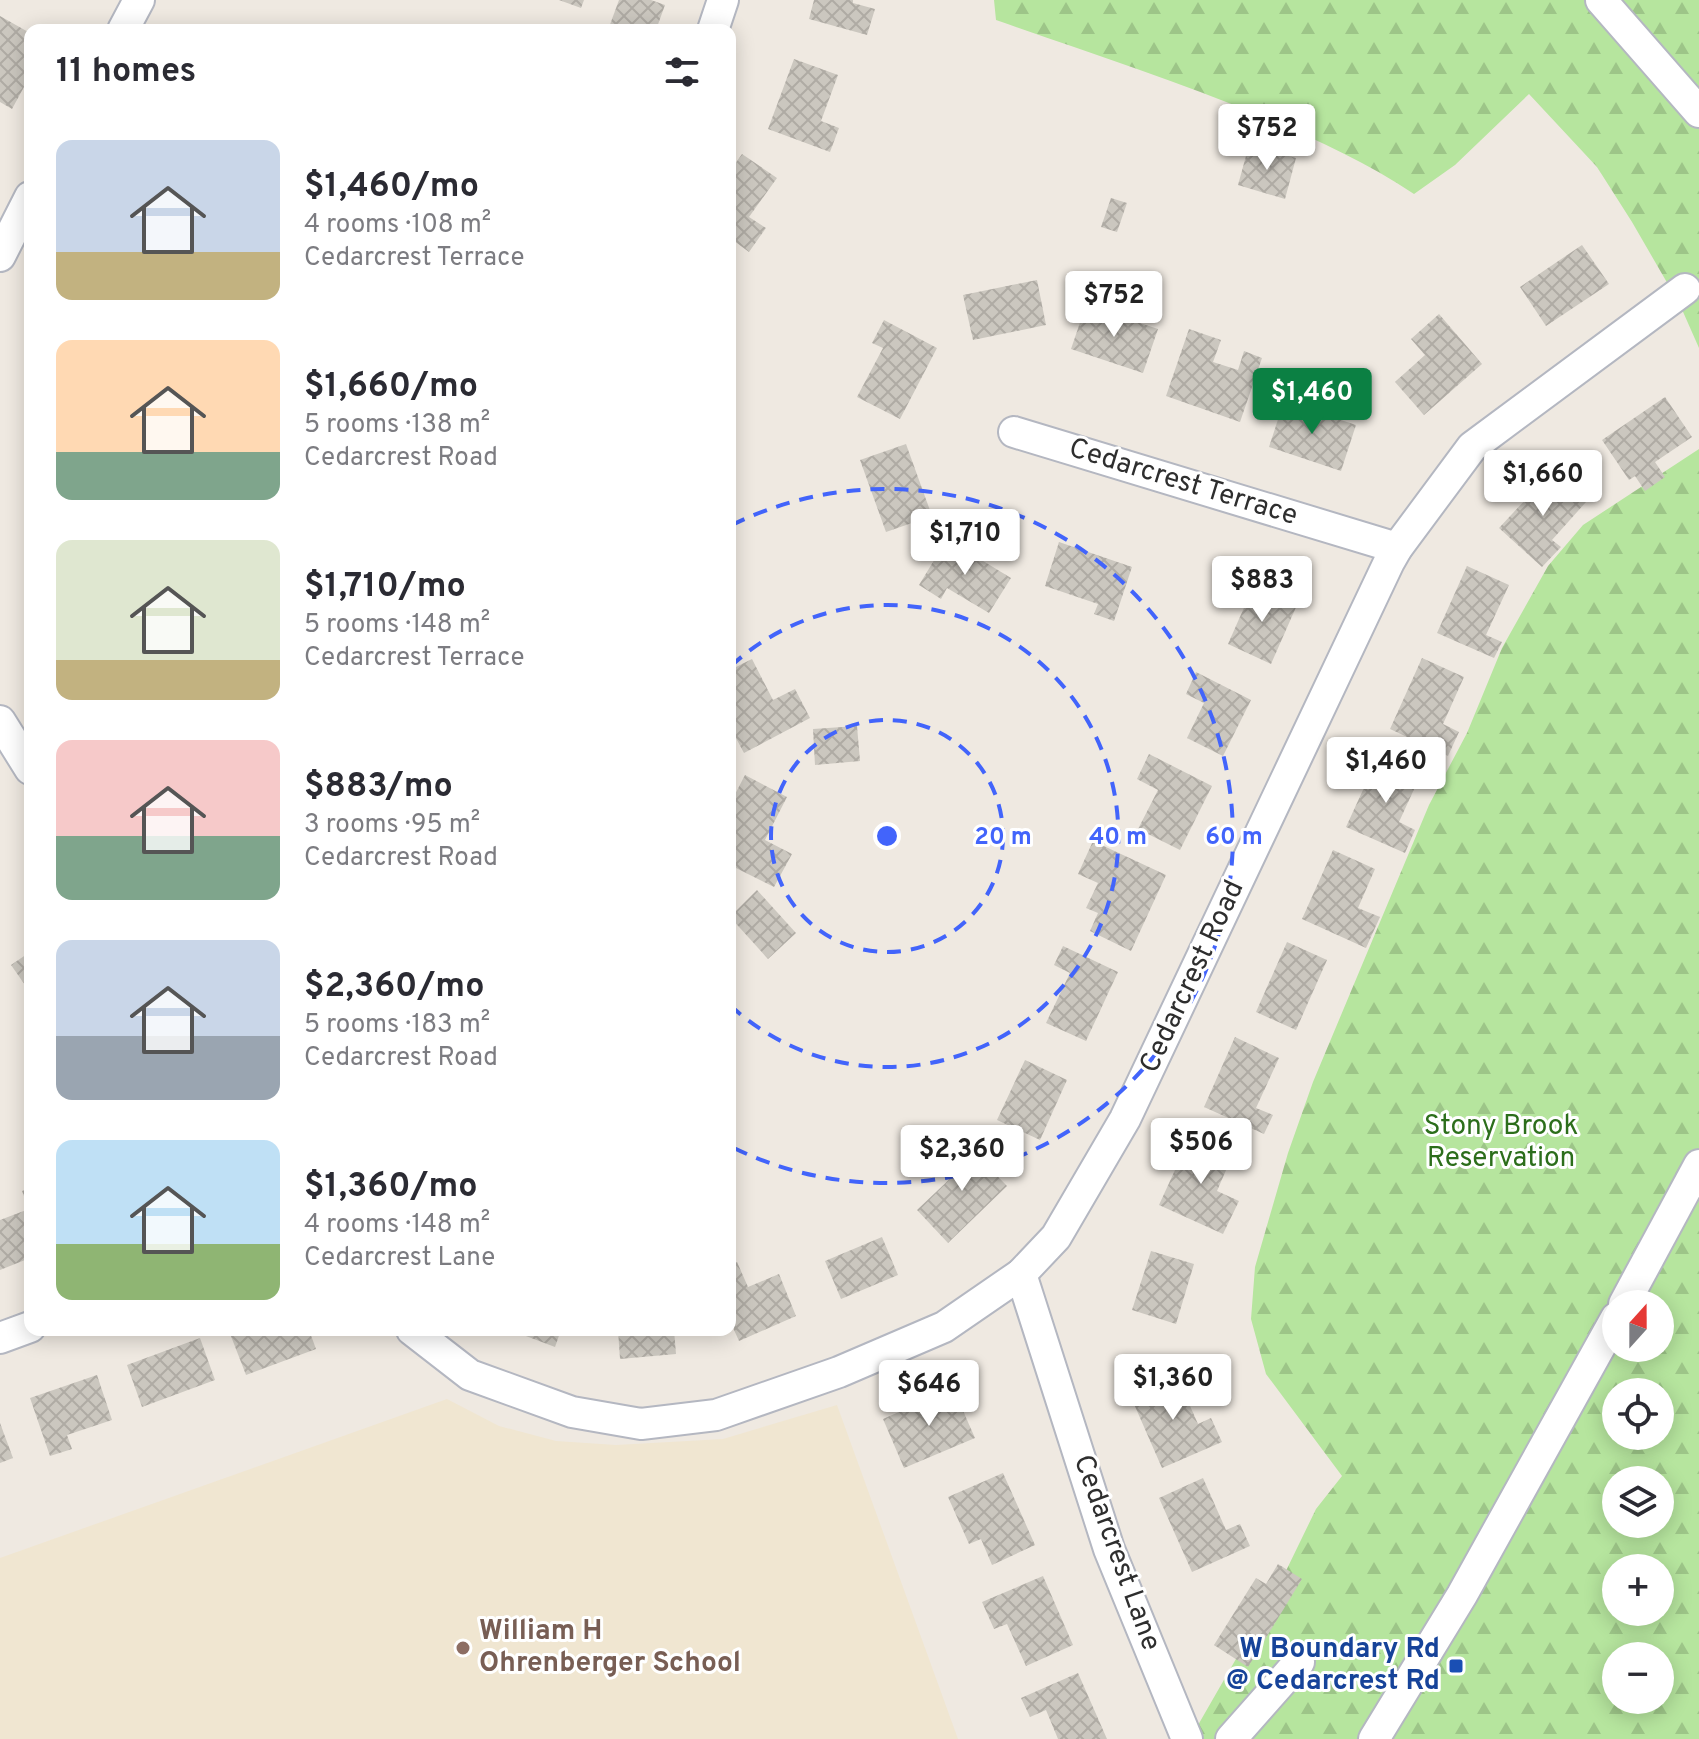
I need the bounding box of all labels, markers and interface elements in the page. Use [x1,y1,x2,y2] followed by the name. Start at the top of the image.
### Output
[660,50,704,94] icon: filters
[56,51,196,94] text: 11 homes
[1220,104,1314,172] pin: $752
[1236,113,1298,146] text: $752
[304,166,479,209] text: $1,460/mo
[120,172,216,268] icon: home
[304,209,491,242] text: 4 rooms · 108 m²
[304,242,524,275] text: Cedarcrest Terrace
[1067,271,1161,339] pin: $752
[1083,280,1145,313] text: $752
[304,366,478,409] text: $1,660/mo
[1247,368,1377,436] pin: $1,460
[120,372,216,468] icon: home
[1271,377,1353,410] text: $1,460
[304,409,490,442] text: 5 rooms · 138 m²
[1064,431,1302,535] street label: Cedarcrest Terrace
[304,442,498,475] text: Cedarcrest Road
[1478,450,1608,518] pin: $1,660
[1502,459,1584,492] text: $1,660
[900,509,1030,577] pin: $1,710
[929,518,1001,551] text: $1,710
[1215,556,1309,624] pin: $883
[1230,565,1294,598] text: $883
[304,566,466,609] text: $1,710/mo
[120,572,216,668] icon: home
[304,609,490,642] text: 5 rooms · 148 m²
[304,642,524,675] text: Cedarcrest Terrace
[1321,737,1451,805] pin: $1,460
[1345,746,1427,779] text: $1,460
[304,766,453,809] text: $883/mo
[120,772,216,868] icon: home
[304,809,480,842] text: 3 rooms · 95 m²
[873,822,901,850] centre of rings
[974,823,1032,853] text: 20 m
[1089,823,1147,853] text: 40 m
[1205,823,1263,853] text: 60 m
[304,842,498,875] text: Cedarcrest Road
[1133,875,1253,1079] street label: Cedarcrest Road
[304,966,484,1009] text: $2,360/mo
[120,972,216,1068] icon: home
[304,1009,490,1042] text: 5 rooms · 183 m²
[304,1042,498,1075] text: Cedarcrest Road
[1424,1109,1578,1177] park label: Stony Brook Reservation
[1154,1118,1248,1186] pin: $506
[897,1125,1027,1193] pin: $2,360
[1169,1127,1233,1160] text: $506
[919,1134,1005,1167] text: $2,360
[304,1166,478,1209] text: $1,360/mo
[120,1172,216,1268] icon: home
[304,1209,490,1242] text: 4 rooms · 148 m²
[304,1242,495,1275] text: Cedarcrest Lane
[1602,1290,1674,1362] north arrow
[1602,1290,1674,1714] map controls
[1108,1354,1238,1422] pin: $1,360
[882,1360,976,1428] pin: $646
[1132,1363,1214,1396] text: $1,360
[897,1369,961,1402] text: $646
[1602,1378,1674,1450] button: locate
[1064,1450,1168,1656] street label: Cedarcrest Lane
[1602,1466,1674,1538] button: layers
[1602,1554,1674,1626] button: +
[479,1614,741,1682] place label: William H Ohrenberger School
[1226,1632,1440,1700] place label: W Boundary Rd @ Cedarcrest Rd
[454,1639,472,1657] marker: William H Ohrenberger School
[1602,1642,1674,1714] button: −
[1447,1657,1465,1675] marker: W Boundary Rd @ Cedarcrest Rd

